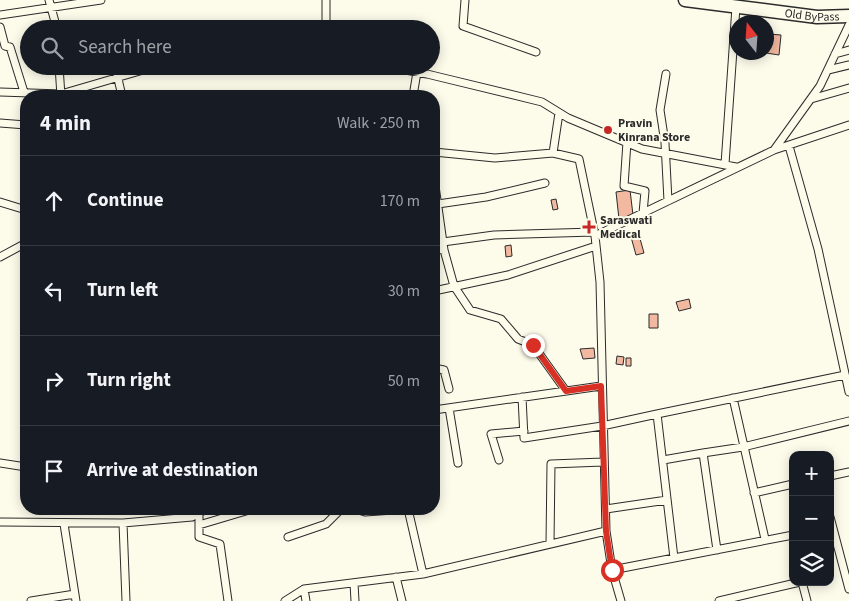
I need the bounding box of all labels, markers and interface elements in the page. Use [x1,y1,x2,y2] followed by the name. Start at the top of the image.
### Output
[784,4,840,25] street label: Old ByPass
[729,15,774,60] north arrow
[20,20,440,75] search box
[38,34,66,62] icon: search
[78,34,172,61] text: Search here
[40,108,91,138] text: 4 min
[337,112,420,134] text: Walk · 250 m
[618,115,690,146] place label: Pravin Kinrana Store
[602,124,614,136] marker: Pravin Kinrana Store
[40,187,68,215] icon: ahead
[87,187,164,214] text: Continue
[380,190,420,212] text: 170 m
[600,212,652,243] place label: Saraswati Medical
[582,220,596,234] marker: Saraswati Medical
[40,277,68,305] icon: left
[87,277,158,304] text: Turn left
[388,280,420,302] text: 30 m
[522,334,545,357] route end
[40,367,68,395] icon: right
[87,367,171,394] text: Turn right
[388,370,420,392] text: 50 m
[789,451,834,586] map controls
[789,451,834,496] button: +
[40,457,68,485] icon: arrive
[87,457,258,484] text: Arrive at destination
[789,496,834,541] button: −
[789,541,834,586] button: layers
[601,559,624,582] route start

